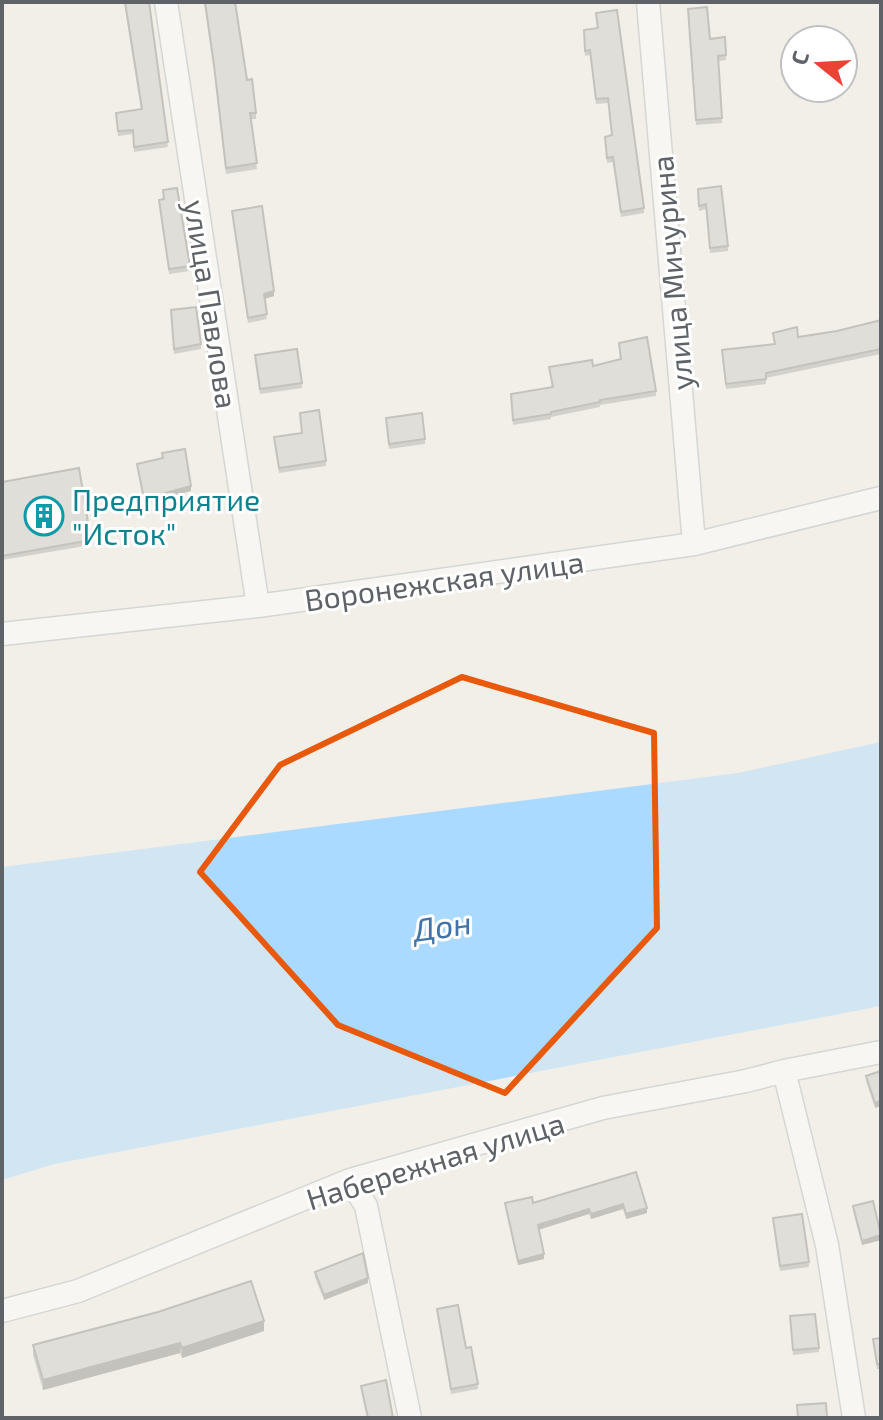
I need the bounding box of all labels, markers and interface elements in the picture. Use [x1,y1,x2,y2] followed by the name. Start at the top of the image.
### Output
[779,24,859,104] north arrow
[785,47,813,68] text: С
[643,154,700,392] street label: улица Мичурина
[177,197,246,411] street label: улица Павлова
[72,481,260,551] place label: Предприятие "Исток"
[23,495,65,537] building icon: Предприятие "Исток"
[302,543,586,618] street label: Воронежская улица
[408,902,474,948] water label: Дон
[302,1104,569,1217] street label: Набережная улица

